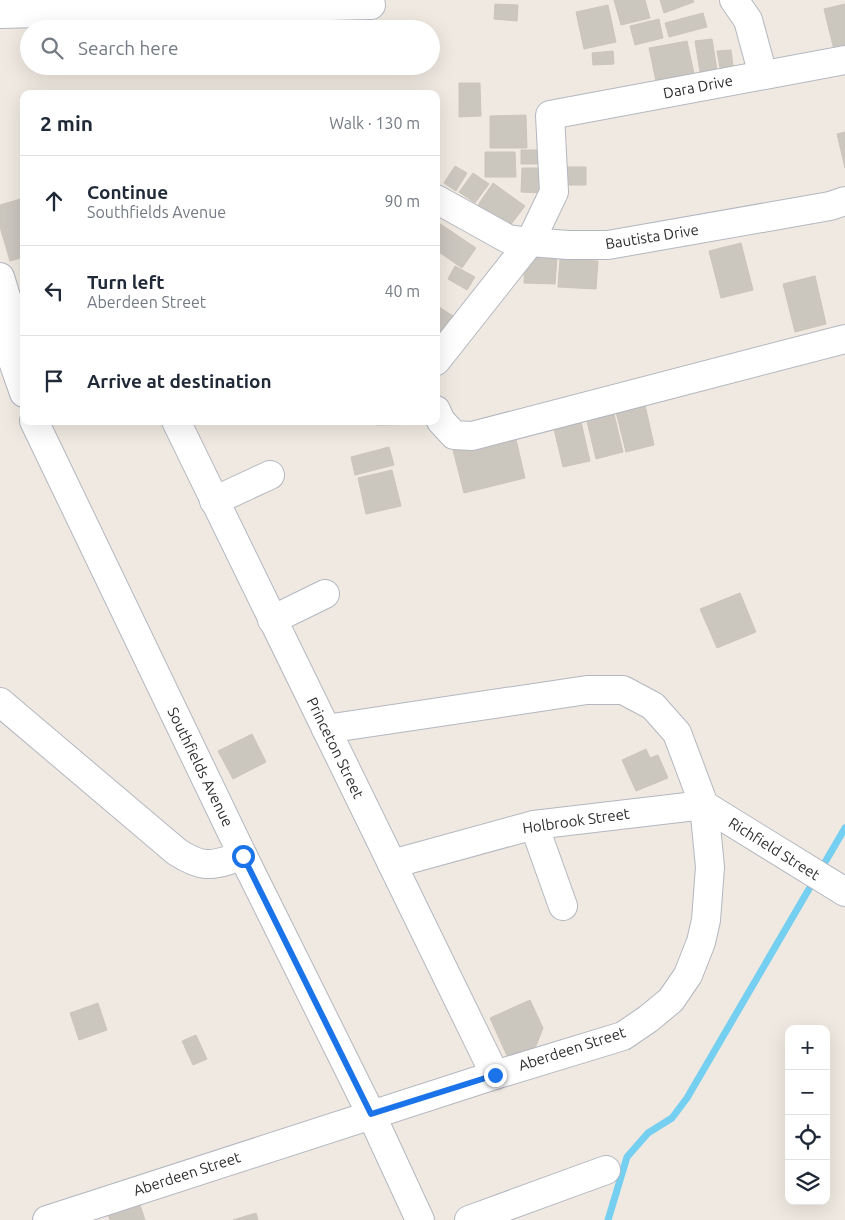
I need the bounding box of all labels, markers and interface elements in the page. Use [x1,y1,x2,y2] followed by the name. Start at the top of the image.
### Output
[20,20,440,75] search box
[38,34,66,62] icon: search
[78,37,178,59] text: Search here
[662,71,734,102] street label: Dara Drive
[40,111,93,135] text: 2 min
[329,114,420,132] text: Walk · 130 m
[87,181,168,203] text: Continue
[40,187,68,215] icon: ahead
[384,192,420,210] text: 90 m
[87,203,226,221] text: Southfields Avenue
[604,221,700,252] street label: Bautista Drive
[87,271,165,293] text: Turn left
[40,277,68,305] icon: left
[384,282,420,300] text: 40 m
[87,293,206,311] text: Aberdeen Street
[40,367,68,395] icon: arrive
[87,370,272,392] text: Arrive at destination
[304,694,367,801] street label: Princeton Street
[164,704,237,829] street label: Southfields Avenue
[521,805,631,836] street label: Holbrook Street
[726,814,823,883] street label: Richfield Street
[232,845,255,868] route start
[516,1023,628,1074] street label: Aberdeen Street
[785,1025,830,1205] map controls
[785,1025,830,1070] button: +
[484,1064,507,1087] route end
[785,1070,830,1115] button: −
[785,1115,830,1160] button: locate
[131,1148,243,1199] street label: Aberdeen Street
[785,1160,830,1205] button: layers

